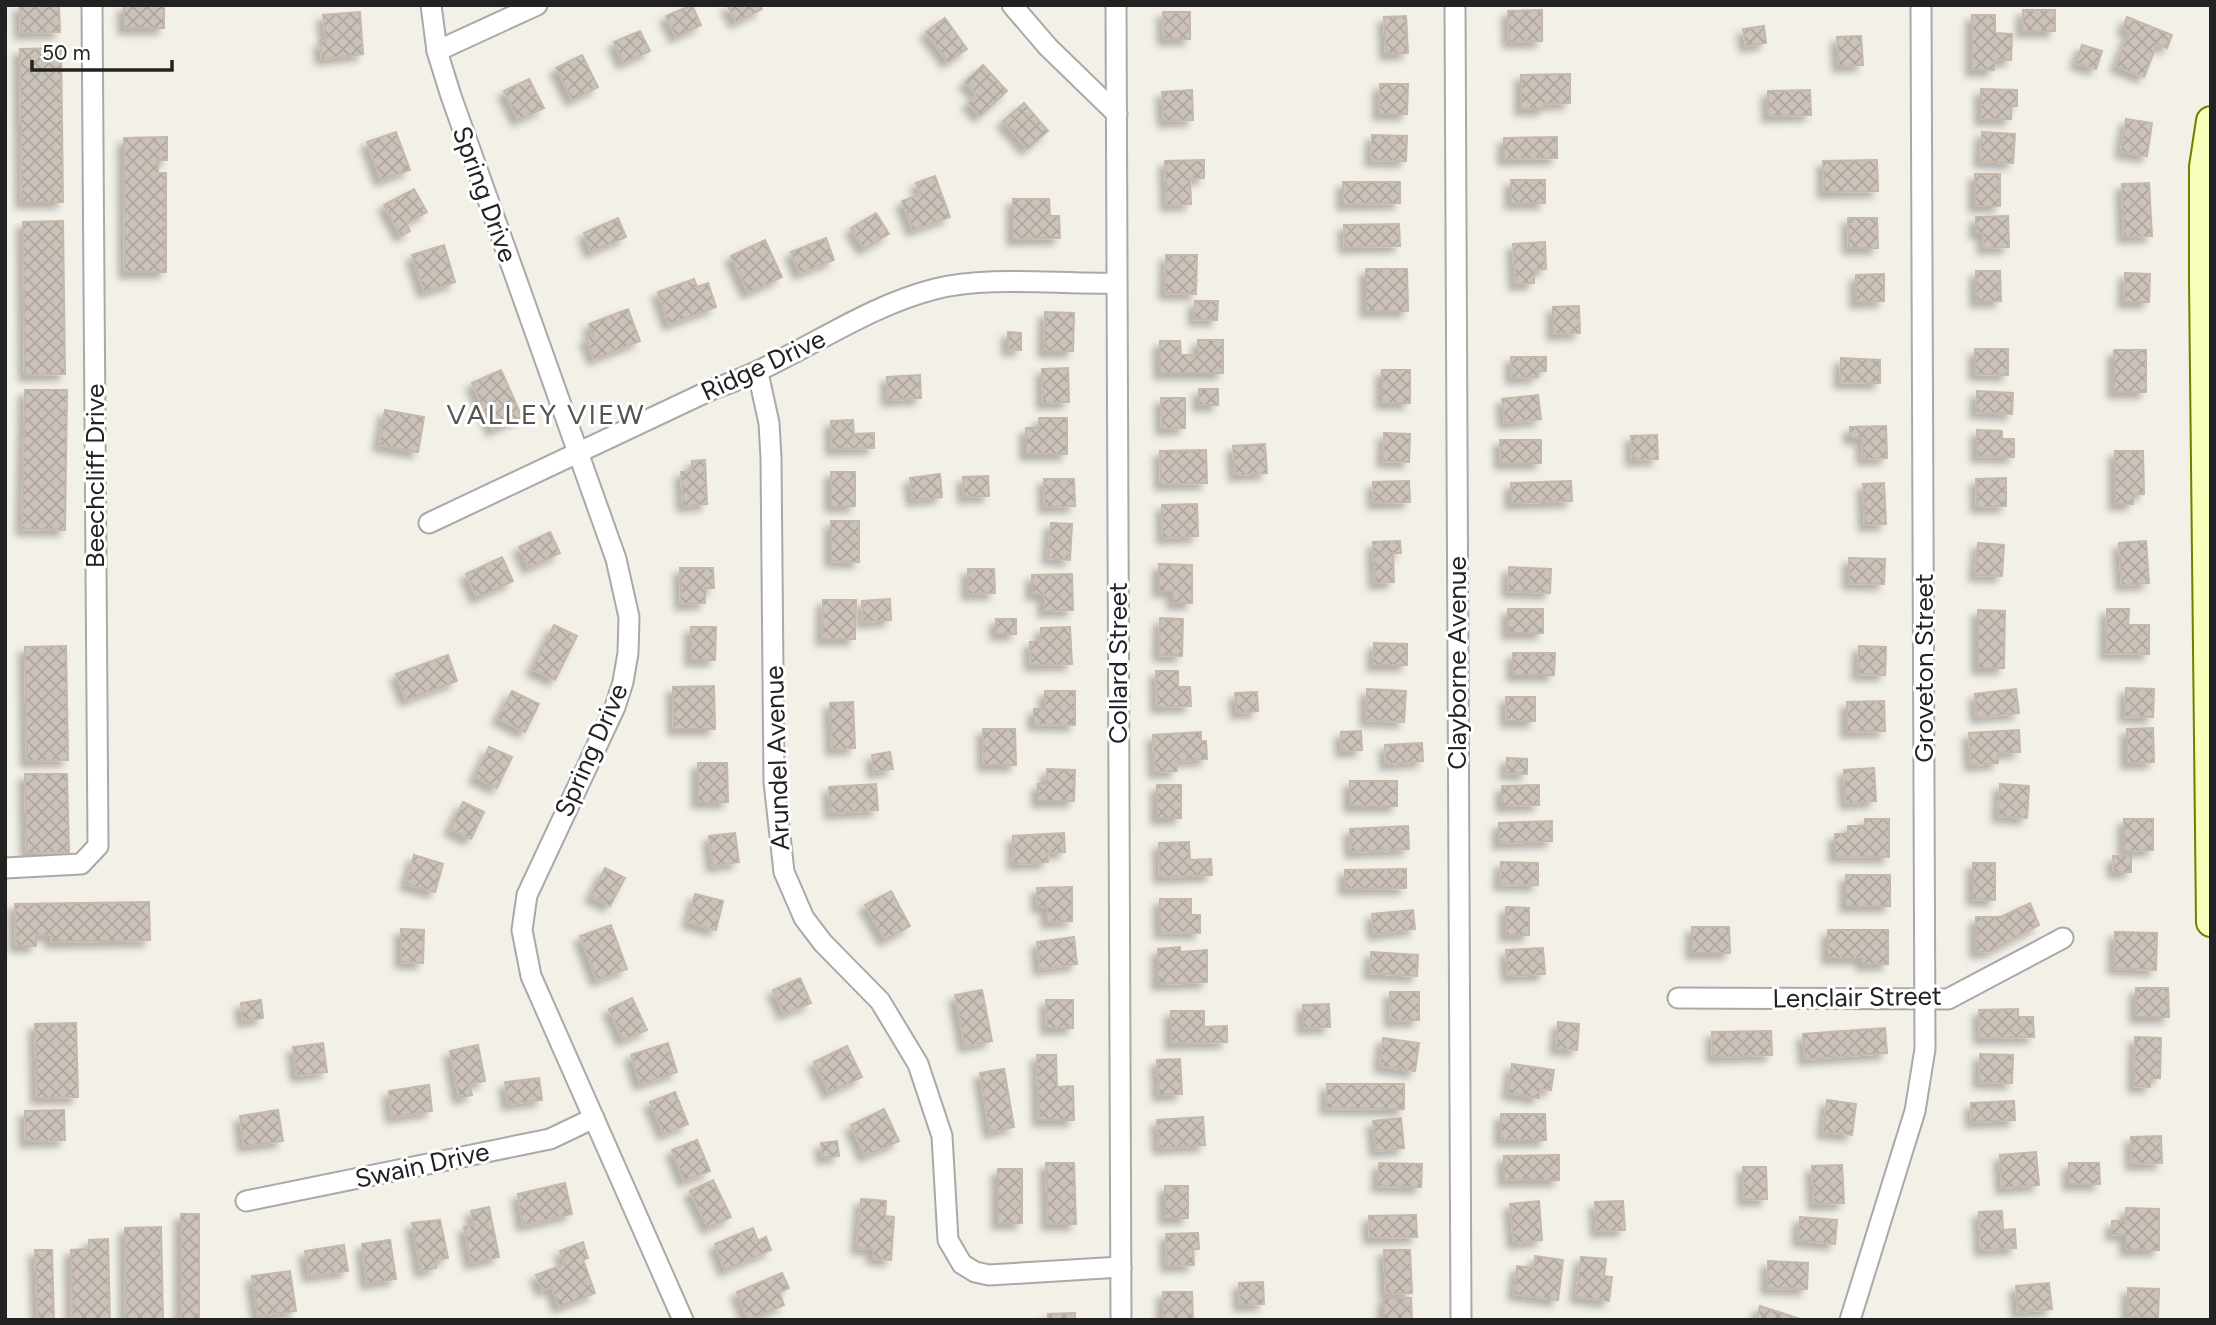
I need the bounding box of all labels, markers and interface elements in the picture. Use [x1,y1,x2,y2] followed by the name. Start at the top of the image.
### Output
[32,28,172,72] scale bar
[42,40,91,65] text: 50 m
[446,122,524,266] street label: Spring Drive
[696,322,830,408] street label: Ridge Drive
[79,384,111,568] street label: Beechcliff Drive
[446,397,646,431] district label: VALLEY VIEW
[1441,556,1473,770] street label: Clayborne Avenue
[1908,573,1940,763] street label: Groveton Street
[1102,582,1134,744] street label: Collard Street
[758,665,796,851] street label: Arundel Avenue
[547,678,635,822] street label: Spring Drive
[1772,980,1942,1014] street label: Lenclair Street
[352,1135,492,1195] street label: Swain Drive

